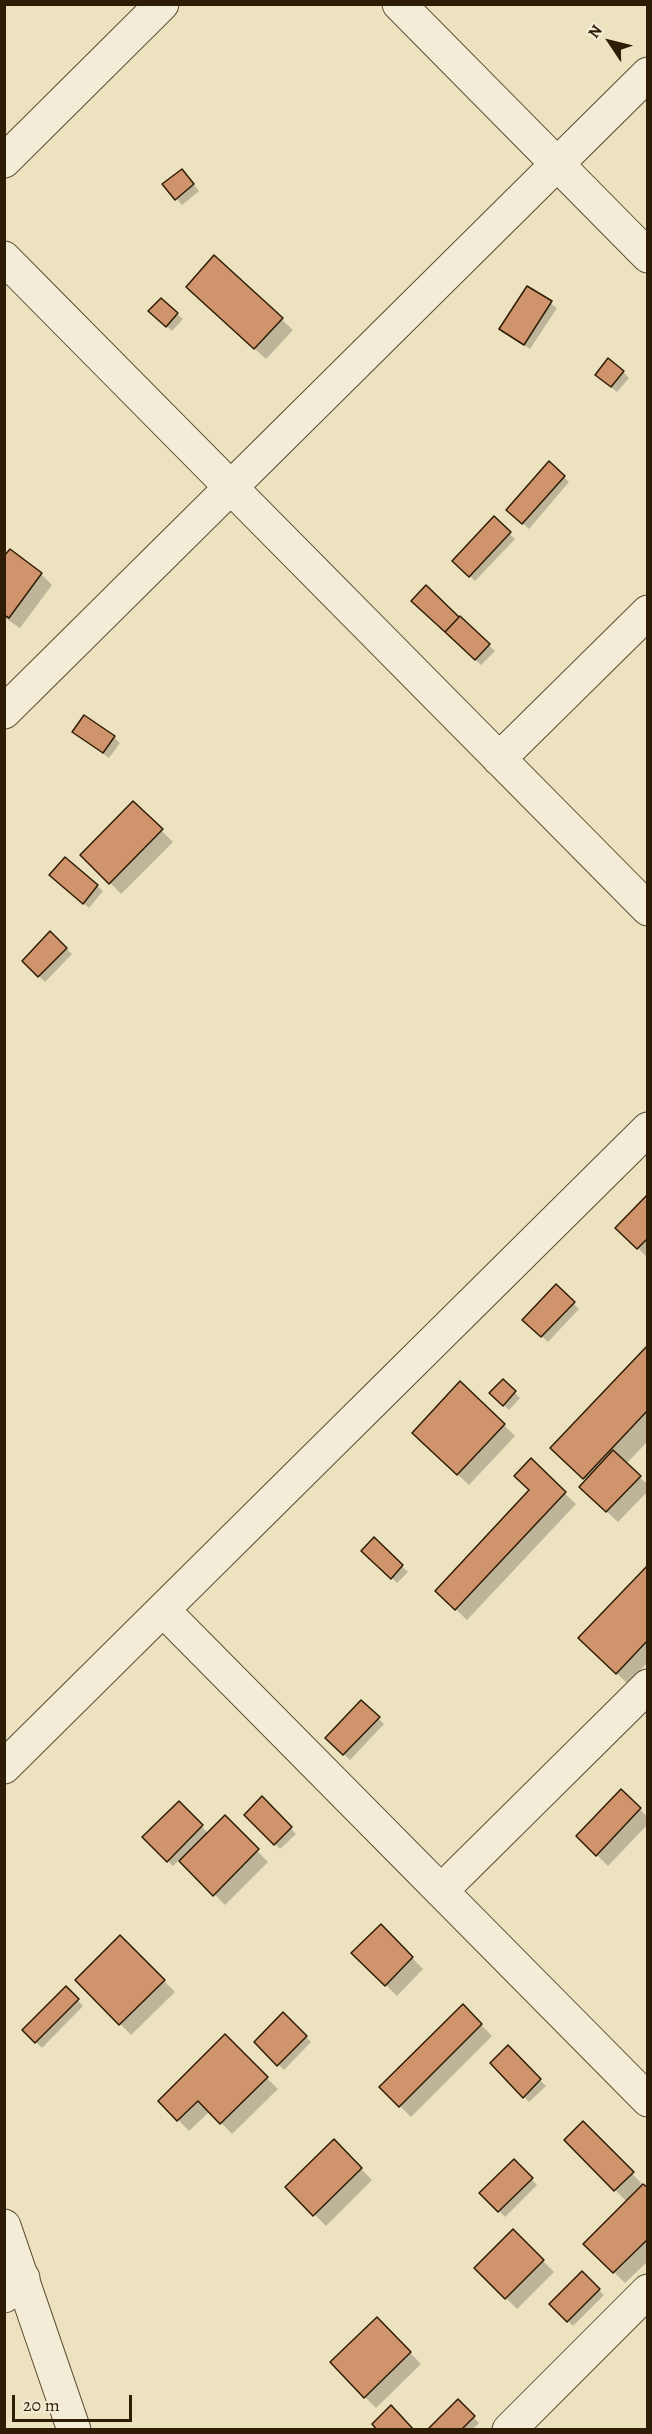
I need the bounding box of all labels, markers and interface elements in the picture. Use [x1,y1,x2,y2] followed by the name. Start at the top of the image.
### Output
[580,12,640,72] north arrow
[583,21,608,43] text: N
[15,2383,135,2421] scale bar
[23,2393,60,2417] text: 20 m

